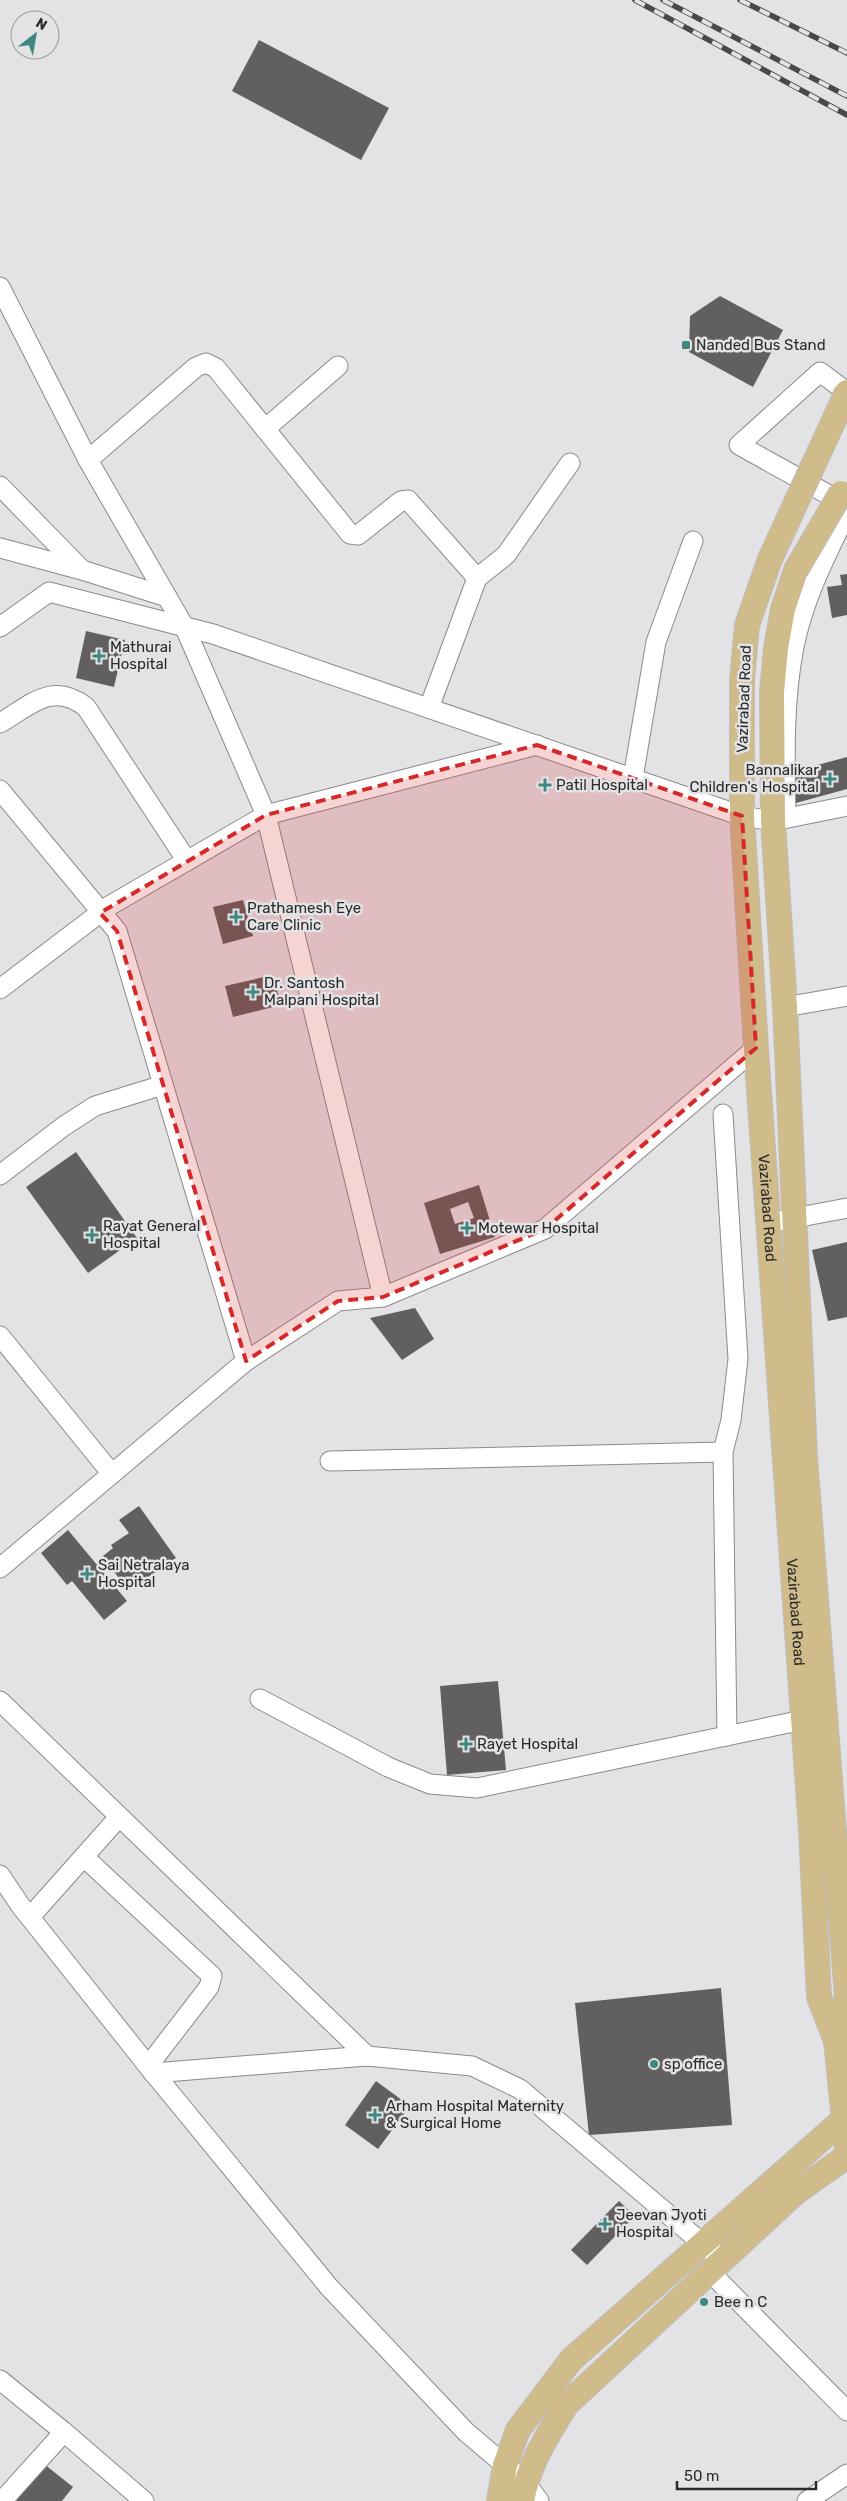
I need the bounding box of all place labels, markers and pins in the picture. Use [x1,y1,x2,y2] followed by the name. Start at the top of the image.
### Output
[696,336,826,354] place label: Nanded Bus Stand
[680,339,692,351] marker: Nanded Bus Stand
[110,638,172,673] place label: Mathurai Hospital
[92,649,106,663] marker: Mathurai Hospital
[689,761,819,796] place label: Bannalikar Children's Hospital
[823,772,837,786] marker: Bannalikar Children's Hospital
[556,776,648,794] place label: Patil Hospital
[538,778,552,792] marker: Patil Hospital
[247,899,361,934] place label: Prathamesh Eye Care Clinic
[229,910,243,924] marker: Prathamesh Eye Care Clinic
[264,974,379,1009] place label: Dr. Santosh Malpani Hospital
[246,985,260,999] marker: Dr. Santosh Malpani Hospital
[103,1217,200,1252] place label: Rayat General Hospital
[478,1219,599,1237] place label: Motewar Hospital
[460,1221,474,1235] marker: Motewar Hospital
[85,1228,99,1242] marker: Rayat General Hospital
[98,1556,189,1591] place label: Sai Netralaya Hospital
[80,1567,94,1581] marker: Sai Netralaya Hospital
[477,1735,578,1753] place label: Rayet Hospital
[459,1737,473,1751] marker: Rayet Hospital
[664,2055,722,2073] place label: sp office
[648,2058,660,2070] marker: sp office
[386,2097,564,2132] place label: Arham Hospital Maternity & Surgical Home
[368,2108,382,2122] marker: Arham Hospital Maternity & Surgical Home
[616,2206,707,2241] place label: Jeevan Jyoti Hospital
[598,2217,612,2231] marker: Jeevan Jyoti Hospital
[714,2293,767,2311] place label: Bee n C
[698,2296,710,2308] marker: Bee n C

